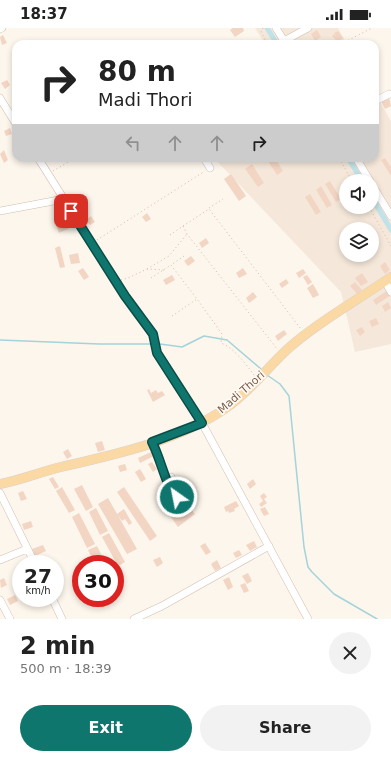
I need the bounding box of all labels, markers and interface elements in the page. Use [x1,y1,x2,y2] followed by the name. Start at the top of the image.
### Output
[20,5,68,23] text: 18:37
[98,55,176,88] text: 80 m
[32,56,84,108] icon: right
[98,89,193,110] text: Madi Thori
[122,132,144,154] icon: left
[164,132,186,154] icon: ahead
[206,132,228,154] icon: ahead
[248,132,270,154] icon: right
[339,174,379,262] map controls
[339,174,379,214] button: sound
[54,194,88,228] pin
[60,200,82,222] icon: arrive
[339,222,379,262] button: layers
[215,369,267,416] street label: Madi Thori
[156,476,198,518] position arrow
[72,555,124,607] speed limit sign: 30
[24,564,52,588] text: 27
[25,585,51,596] text: km/h
[20,632,95,660] text: 2 min
[329,632,371,674] button: close
[20,661,111,676] text: 500 m · 18:39
[20,705,192,751] button: Exit
[200,705,371,751] button: Share

